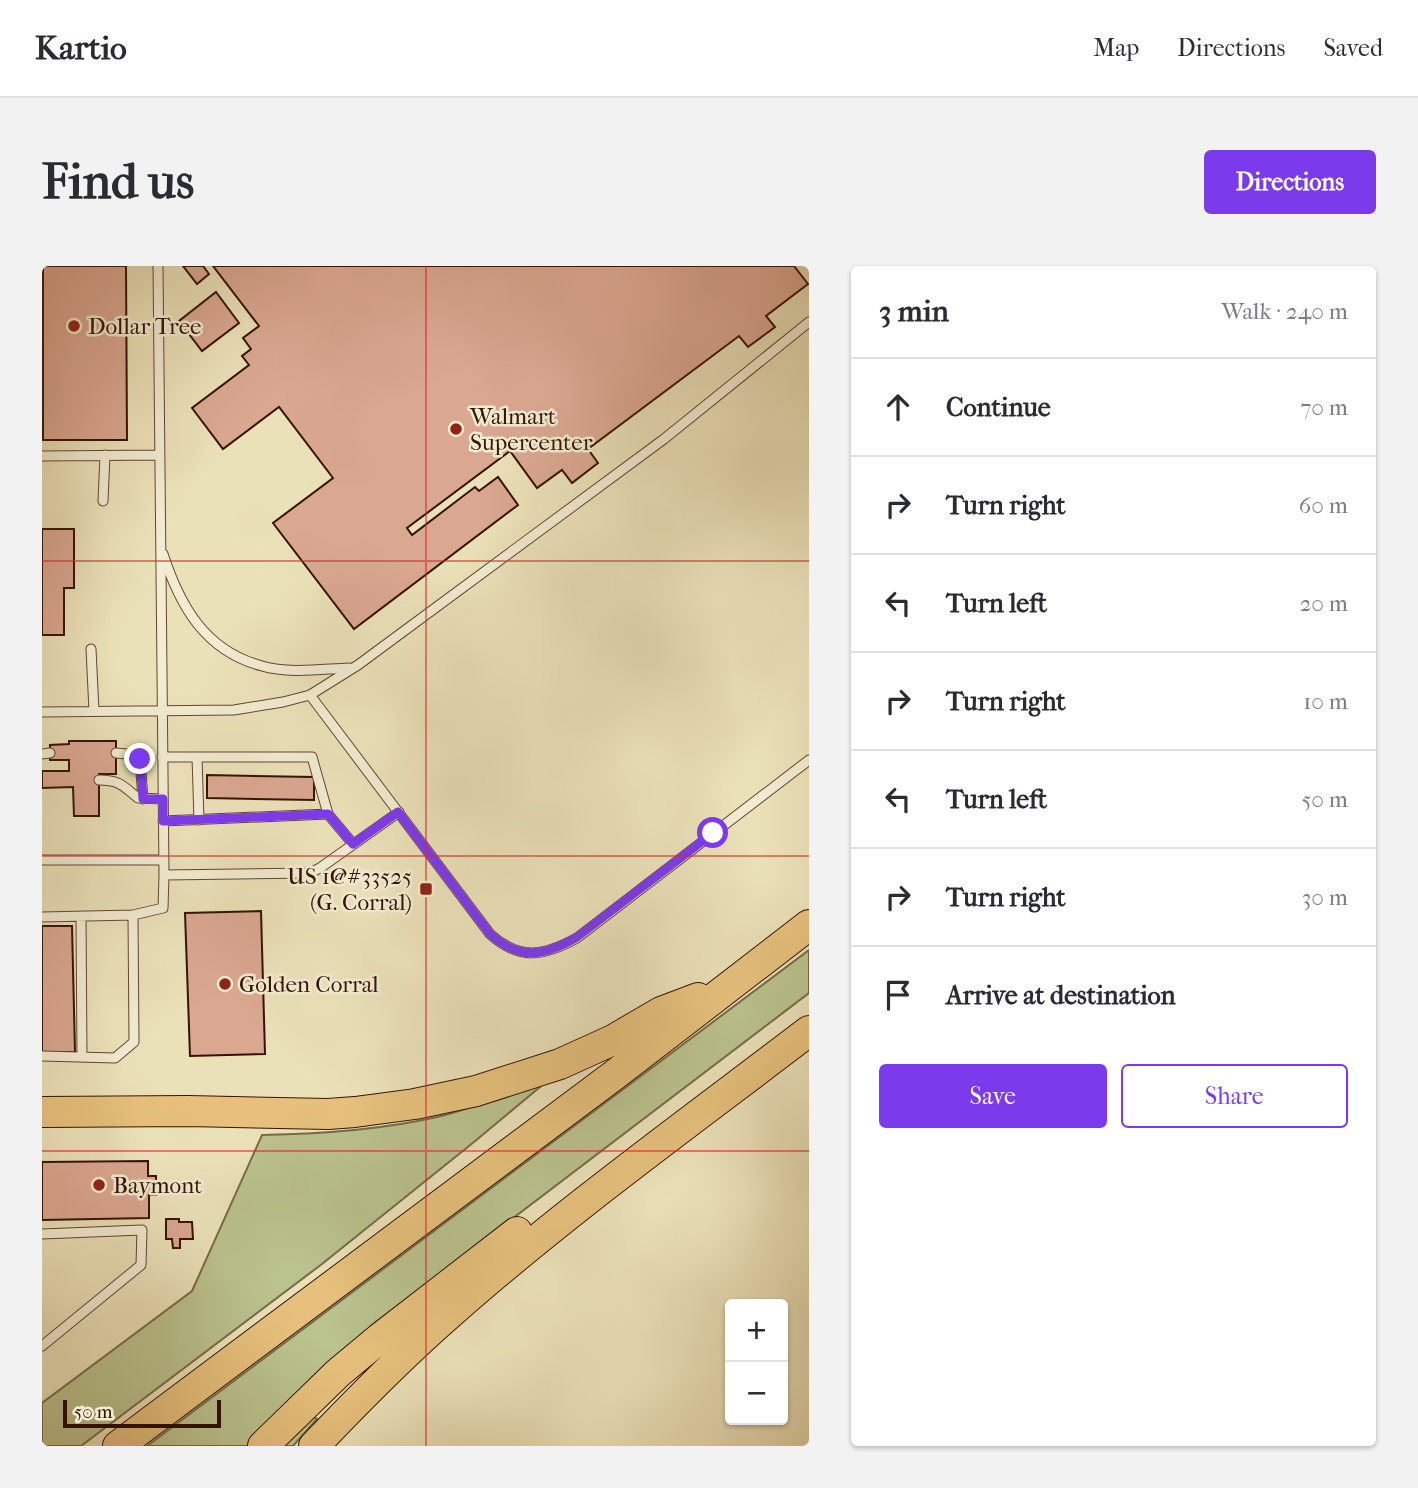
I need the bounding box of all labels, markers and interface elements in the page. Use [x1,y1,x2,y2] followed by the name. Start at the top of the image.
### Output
[35,29,127,68] text: Kartio
[1093,34,1139,62] text: Map
[1177,34,1285,62] text: Directions
[1323,34,1383,62] text: Saved
[1204,150,1376,214] button: Directions
[42,153,194,211] text: Find us
[879,294,949,329] text: 3 min
[1221,298,1348,325] text: Walk · 240 m
[88,313,201,340] place label: Dollar Tree
[66,318,82,334] marker: Dollar Tree
[879,388,917,426] icon: ahead
[946,392,1051,423] text: Continue
[1300,394,1348,421] text: 70 m
[469,403,593,456] place label: Walmart Supercenter
[448,421,464,437] marker: Walmart Supercenter
[879,486,917,524] icon: right
[946,490,1066,521] text: Turn right
[1299,492,1348,519] text: 60 m
[879,584,917,622] icon: left
[946,588,1047,619] text: Turn left
[1299,590,1348,617] text: 20 m
[879,682,917,720] icon: right
[946,686,1066,717] text: Turn right
[1303,688,1348,715] text: 10 m
[124,743,155,774] route end
[879,780,917,818] icon: left
[946,784,1047,815] text: Turn left
[1301,786,1348,813] text: 50 m
[697,817,728,848] route start
[287,863,412,916] place label: US 1@#33525 (G. Corral)
[879,878,917,916] icon: right
[418,881,434,897] marker: US 1@#33525 (G. Corral)
[946,882,1066,913] text: Turn right
[1302,884,1348,911] text: 30 m
[239,971,379,998] place label: Golden Corral
[217,976,233,992] marker: Golden Corral
[879,976,917,1014] icon: arrive
[946,980,1176,1011] text: Arrive at destination
[879,1064,1107,1128] button: Save
[1121,1064,1348,1128] button: Share
[113,1172,202,1199] place label: Baymont
[91,1177,107,1193] marker: Baymont
[725,1299,788,1425] map controls
[725,1299,788,1362] button: +
[725,1362,788,1425] button: −
[63,1397,220,1429] scale bar
[74,1401,113,1423] text: 50 m

